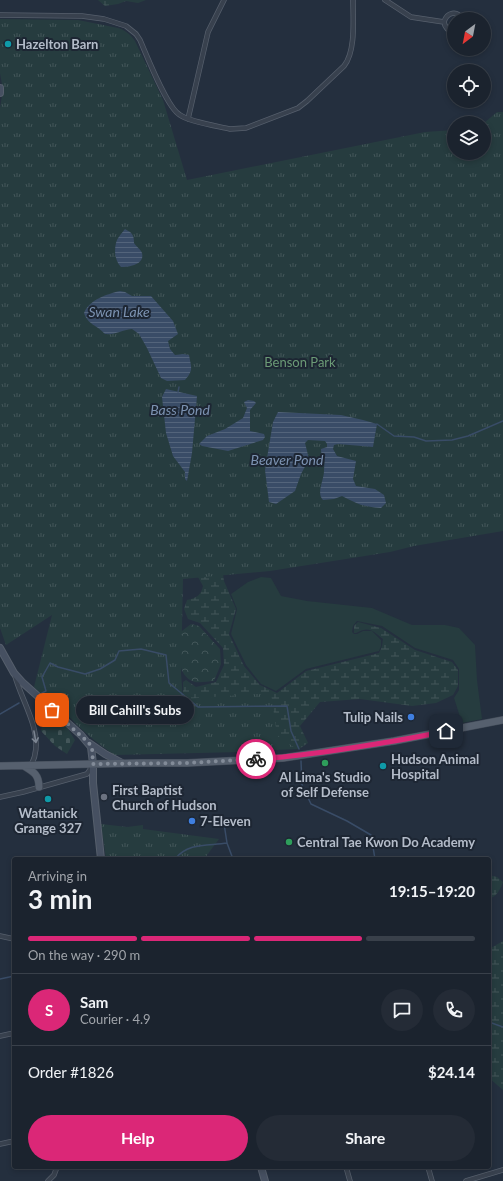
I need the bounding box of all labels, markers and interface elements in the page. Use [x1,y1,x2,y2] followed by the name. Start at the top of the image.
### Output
[447,12,491,56] north arrow
[447,12,491,160] map controls
[16,36,98,52] place label: Hazelton Barn
[3,39,13,49] marker: Hazelton Barn
[447,64,491,108] button: locate
[447,116,491,160] button: layers
[88,303,150,320] water label: Swan Lake
[264,354,336,370] park label: Benson Park
[150,401,210,418] water label: Bass Pond
[251,451,324,468] water label: Beaver Pond
[35,693,69,727] pin
[76,696,194,724] callout: Bill Cahill's Subs
[41,699,63,721] icon: bag
[89,702,181,718] text: Bill Cahill's Subs
[343,709,403,725] place label: Tulip Nails
[406,712,416,722] marker: Tulip Nails
[429,714,463,748] pin
[435,720,457,742] icon: home
[31,730,39,743] one-way arrow
[236,739,276,779] courier
[245,748,267,770] icon: bike
[391,751,479,782] place label: Hudson Animal Hospital
[320,758,330,768] marker: Al Lima's Studio of Self Defense
[378,761,388,771] marker: Hudson Animal Hospital
[278,769,371,800] place label: Al Lima's Studio of Self Defense
[112,782,217,813] place label: First Baptist Church of Hudson
[99,792,109,802] marker: First Baptist Church of Hudson
[43,794,53,804] marker: Wattanick Grange 327
[14,805,82,836] place label: Wattanick Grange 327
[200,813,251,829] place label: 7-Eleven
[187,816,197,826] marker: 7-Eleven
[297,834,475,850] place label: Central Tae Kwon Do Academy
[284,837,294,847] marker: Central Tae Kwon Do Academy
[28,868,87,884] text: Arriving in
[389,882,475,900] text: 19:15–19:20
[28,883,92,915] text: 3 min
[28,947,140,963] text: On the way · 290 m
[381,989,423,1031] button: chat
[433,989,475,1031] button: phone
[80,993,108,1011] text: Sam
[45,1001,53,1019] text: S
[80,1011,151,1027] text: Courier · 4.9
[28,1063,114,1081] text: Order #1826
[428,1063,475,1081] text: $24.14
[28,1115,248,1161] button: Help
[256,1115,475,1161] button: Share

